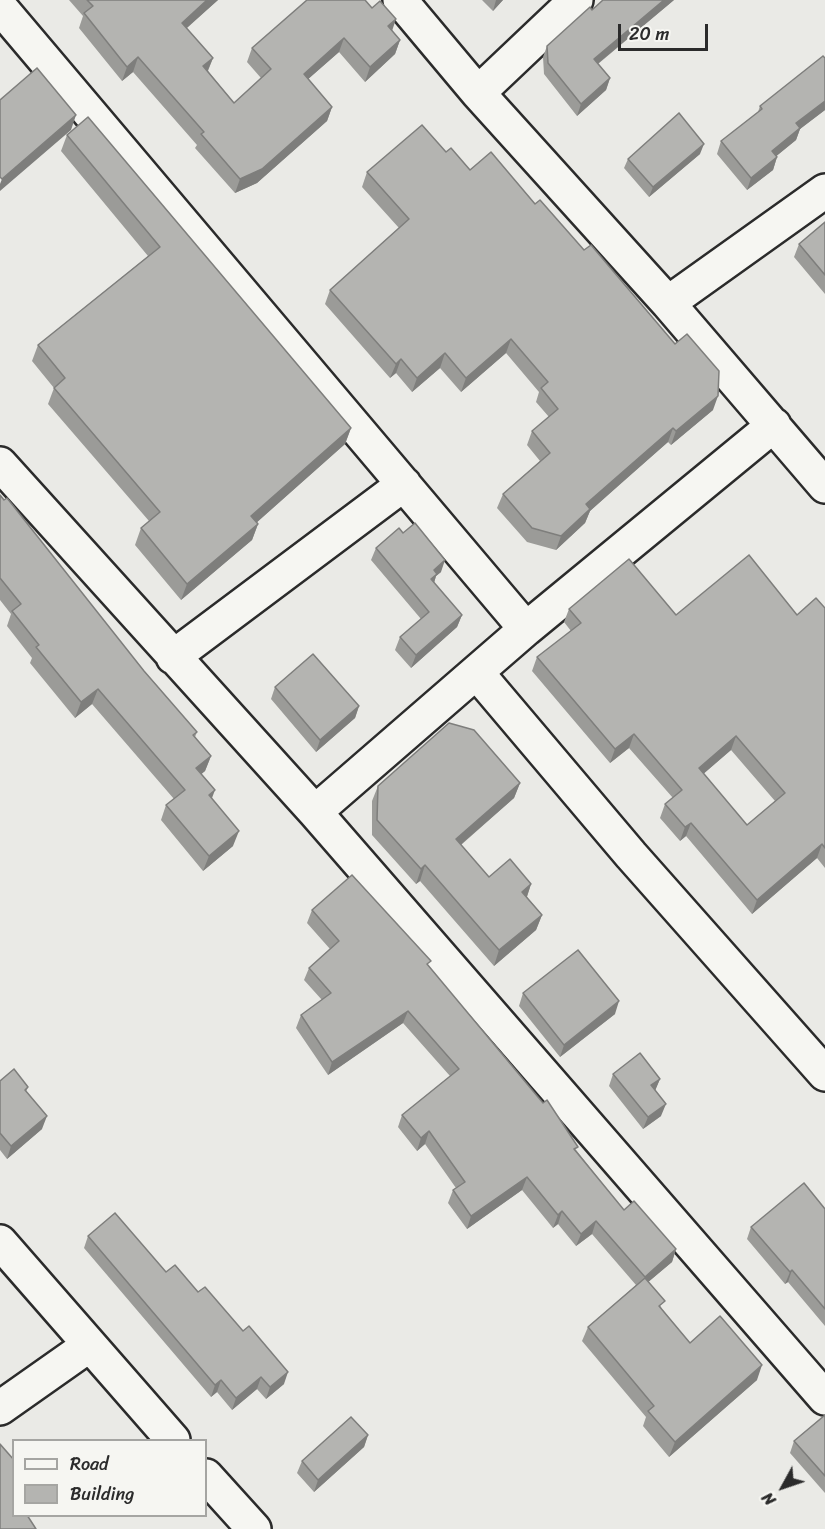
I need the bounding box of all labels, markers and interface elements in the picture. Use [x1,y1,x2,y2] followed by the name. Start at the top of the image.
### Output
[621,12,711,50] scale bar
[629,18,669,50] text: 20 m
[12,1439,207,1517] legend
[70,1448,109,1480] text: Road
[753,1457,813,1517] north arrow
[70,1478,134,1510] text: Building
[754,1485,784,1512] text: N

